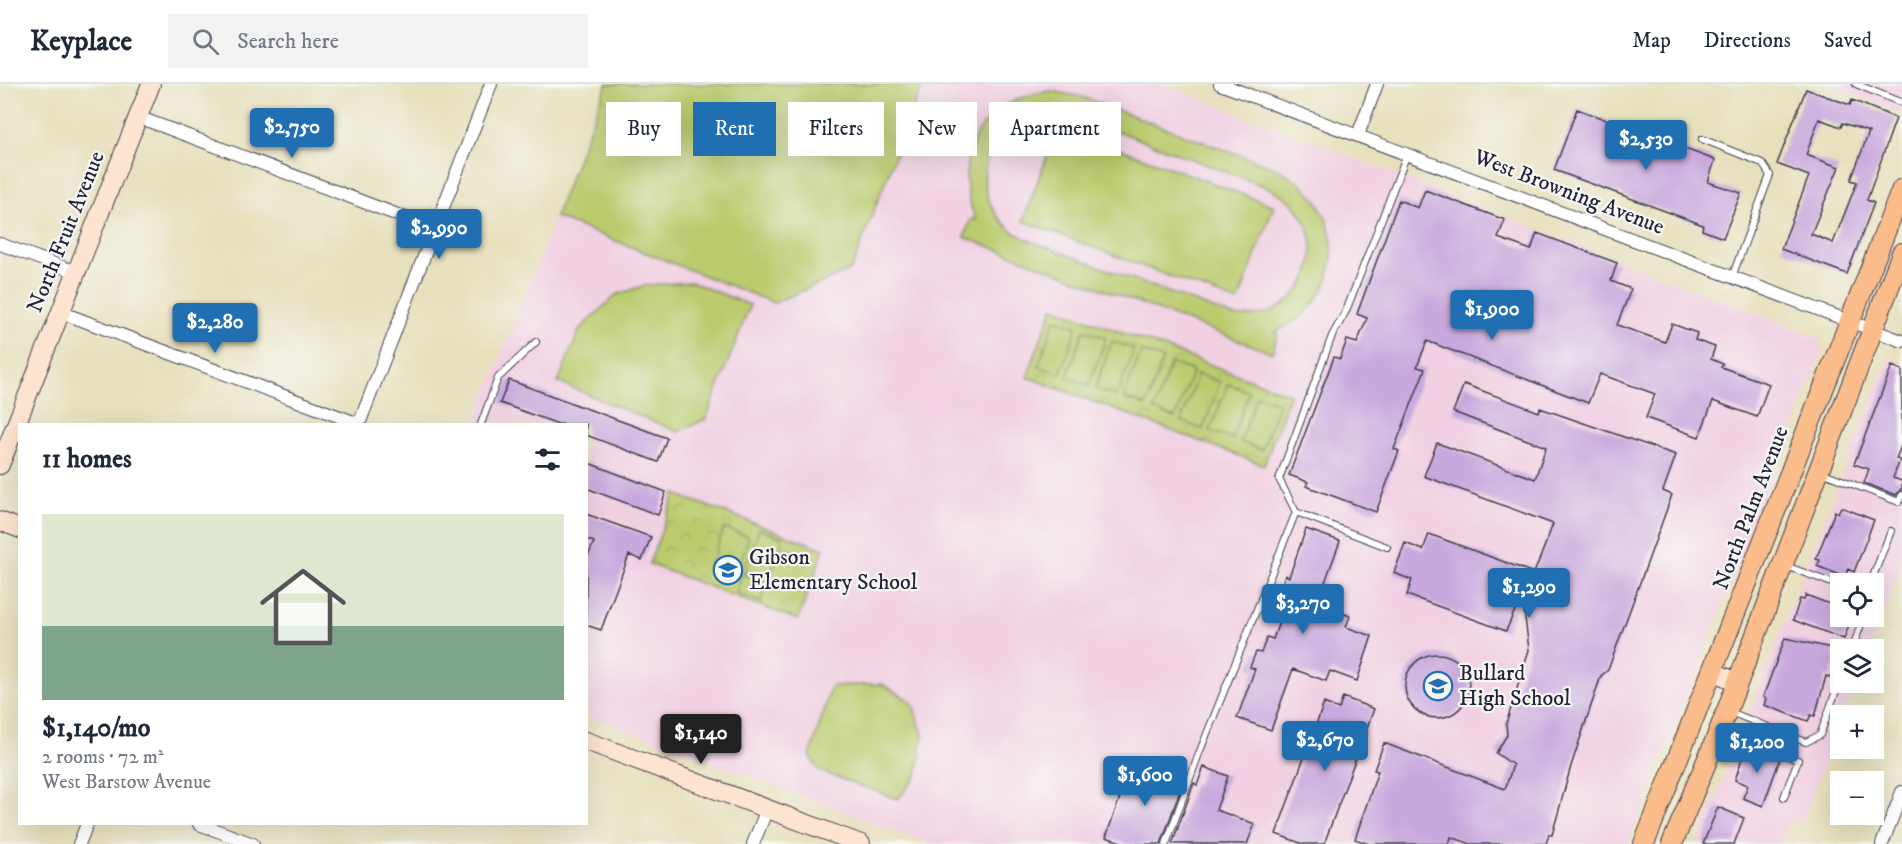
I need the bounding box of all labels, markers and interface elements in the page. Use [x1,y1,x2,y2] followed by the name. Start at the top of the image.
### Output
[168,14,588,68] search box
[30,24,132,59] text: Keyplace
[189,25,222,58] icon: search
[237,28,339,55] text: Search here
[1632,28,1671,54] text: Map
[1704,28,1791,54] text: Directions
[1824,28,1872,54] text: Saved
[606,102,681,156] chip: Buy
[693,102,776,156] chip: Rent
[788,102,884,156] chip: Filters
[896,102,977,156] chip: New
[989,102,1121,156] chip: Apartment
[243,108,341,159] pin: $2,750
[264,115,320,140] text: $2,750
[1597,120,1695,171] pin: $2,530
[1619,127,1673,152] text: $2,530
[1469,143,1668,241] street label: West Browning Avenue
[21,147,111,317] street label: North Fruit Avenue
[390,209,488,260] pin: $2,990
[410,216,468,241] text: $2,990
[1443,290,1541,341] pin: $1,900
[1464,297,1520,322] text: $1,900
[166,303,264,354] pin: $2,280
[187,310,243,335] text: $2,280
[1707,422,1795,594] street label: North Palm Avenue
[42,443,132,476] text: 11 homes
[531,443,564,476] icon: filters
[749,544,918,596] place label: Gibson Elementary School
[249,553,357,661] icon: home
[712,554,744,586] school or university icon: Gibson Elementary School
[1480,568,1578,619] pin: $1,290
[1830,573,1884,825] map controls
[1830,573,1884,627] button: locate
[1502,575,1556,600] text: $1,290
[1254,584,1352,635] pin: $3,270
[1276,591,1330,616] text: $3,270
[1830,639,1884,693] button: layers
[1459,660,1571,712] place label: Bullard High School
[1422,670,1454,702] school or university icon: Bullard High School
[1830,705,1884,759] button: +
[42,712,150,745] text: $1,140/mo
[652,714,750,765] pin: $1,140
[674,721,728,746] text: $1,140
[1276,721,1374,772] pin: $2,670
[1708,723,1806,774] pin: $1,200
[1296,728,1354,753] text: $2,670
[1730,730,1785,755] text: $1,200
[42,745,164,770] text: 2 rooms · 72 m²
[1096,756,1194,807] pin: $1,600
[1117,763,1173,788] text: $1,600
[42,770,211,795] text: West Barstow Avenue
[1830,771,1884,825] button: −

